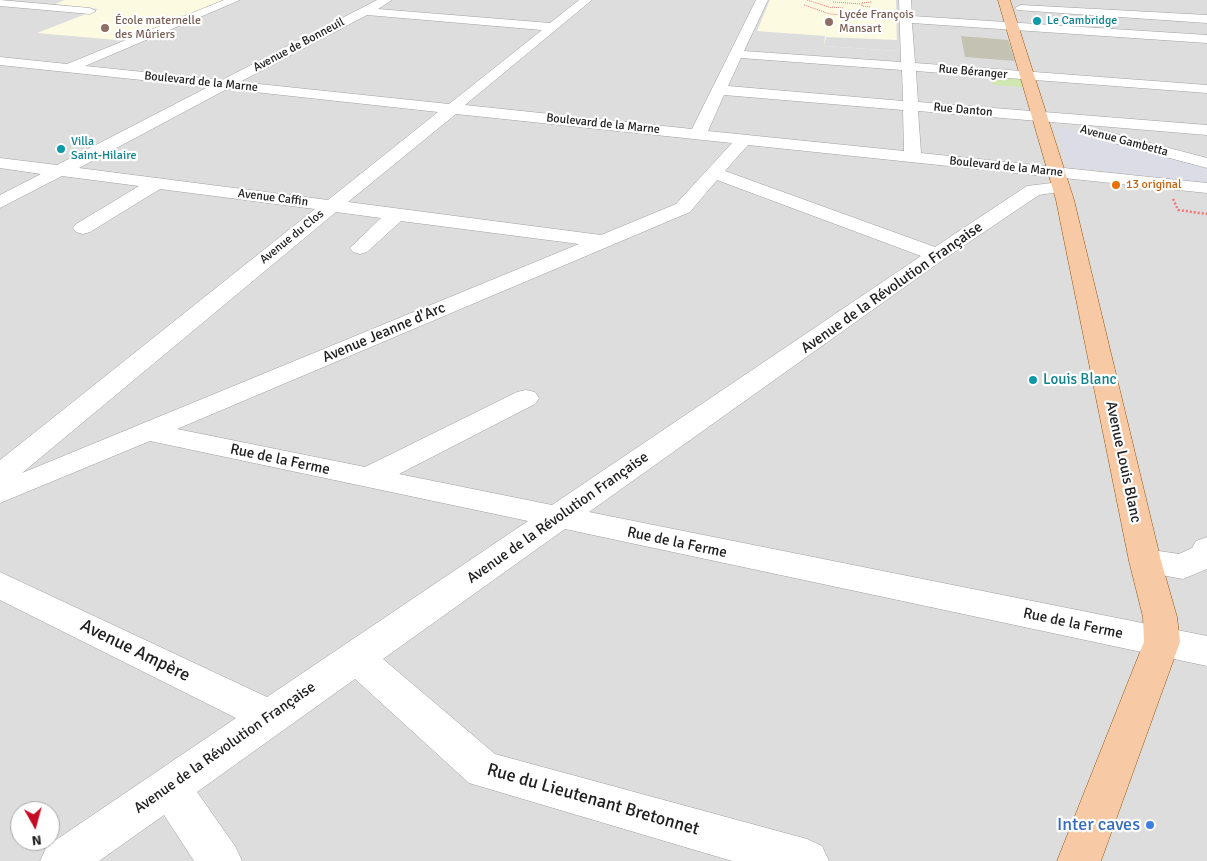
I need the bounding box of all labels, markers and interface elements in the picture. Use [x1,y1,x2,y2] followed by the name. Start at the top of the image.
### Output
[839,8,914,36] place label: Lycée François Mansart
[115,14,201,42] place label: École maternelle des Mûriers
[1047,14,1117,28] place label: Le Cambridge
[251,15,347,75] street label: Avenue de Bonneuil
[1031,15,1043,27] marker: Le Cambridge
[823,16,835,28] marker: Lycée François Mansart
[99,22,111,34] marker: École maternelle des Mûriers
[938,62,1008,82] street label: Rue Béranger
[143,69,259,95] street label: Boulevard de la Marne
[933,100,993,120] street label: Rue Danton
[545,111,661,137] street label: Boulevard de la Marne
[1078,122,1170,160] street label: Avenue Gambetta
[71,135,136,163] place label: Villa Saint-Hilaire
[55,143,67,155] marker: Villa Saint-Hilaire
[948,154,1064,180] street label: Boulevard de la Marne
[1126,178,1181,192] place label: 13 original
[1110,179,1122,191] marker: 13 original
[237,187,309,209] street label: Avenue Caffin
[257,207,327,267] street label: Avenue du Clos
[798,218,986,358] street label: Avenue de la Révolution Française
[320,299,448,367] street label: Avenue Jeanne d'Arc
[1043,371,1117,389] place label: Louis Blanc
[1027,374,1039,386] marker: Louis Blanc
[1101,400,1145,524] street label: Avenue Louis Blanc
[228,441,332,479] street label: Rue de la Ferme
[464,448,652,588] street label: Avenue de la Révolution Française
[625,524,729,562] street label: Rue de la Ferme
[1021,605,1125,643] street label: Rue de la Ferme
[77,615,193,687] street label: Avenue Ampère
[131,678,319,818] street label: Avenue de la Révolution Française
[484,759,702,841] street label: Rue du Lieutenant Bretonnet
[10,801,60,851] north arrow
[1057,814,1140,836] place label: Inter caves
[1144,819,1156,831] marker: Inter caves
[31,831,43,849] text: N

